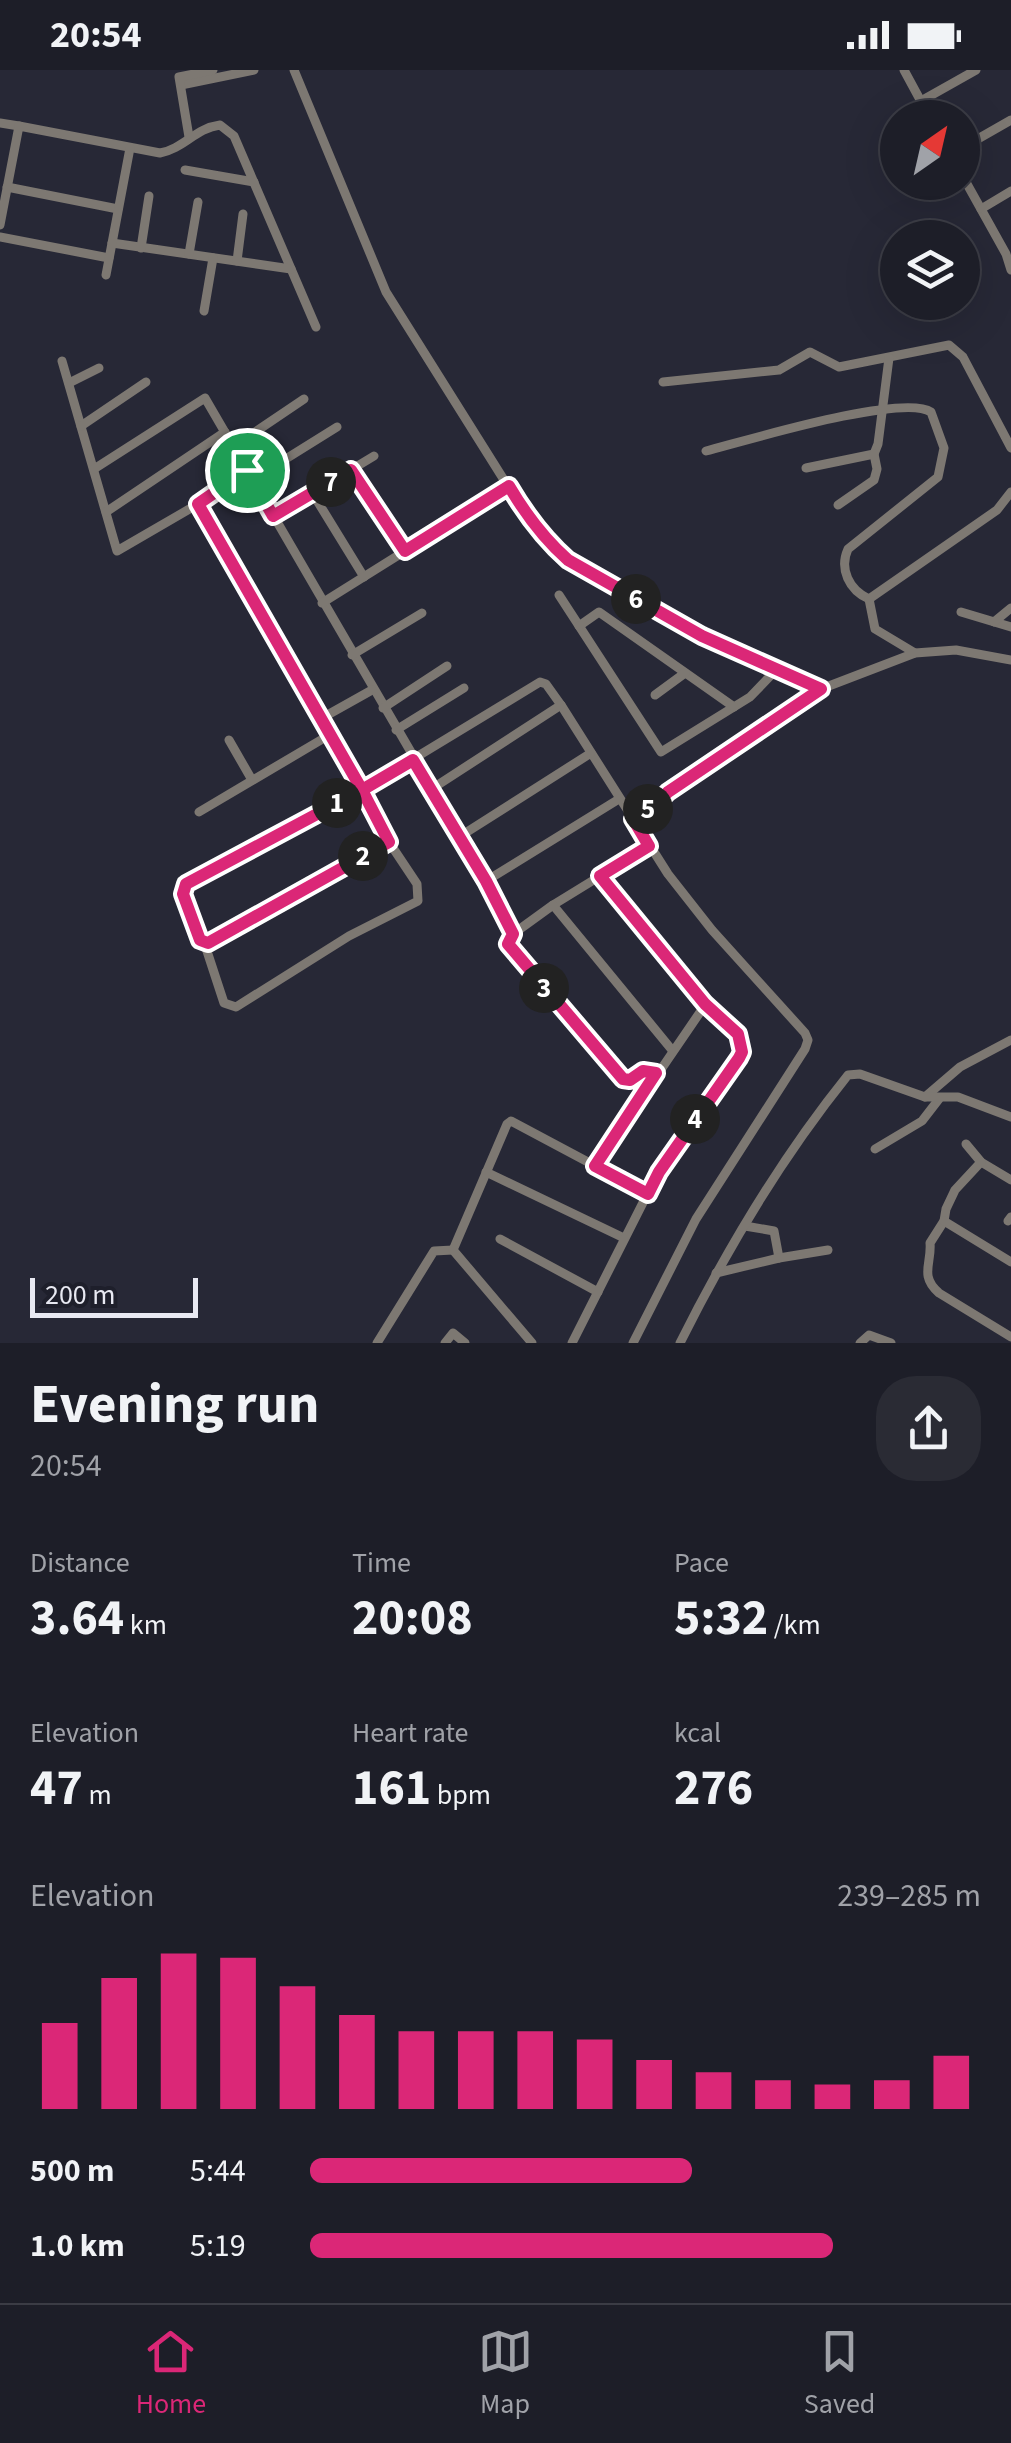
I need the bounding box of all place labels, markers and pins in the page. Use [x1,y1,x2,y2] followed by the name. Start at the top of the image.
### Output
[205,428,290,513] pin
[306,457,356,507] pin: 7
[611,574,661,624] pin: 6
[312,778,362,828] pin: 1
[623,784,673,834] pin: 5
[338,831,388,881] pin: 2
[519,963,569,1013] pin: 3
[670,1094,720,1144] pin: 4

